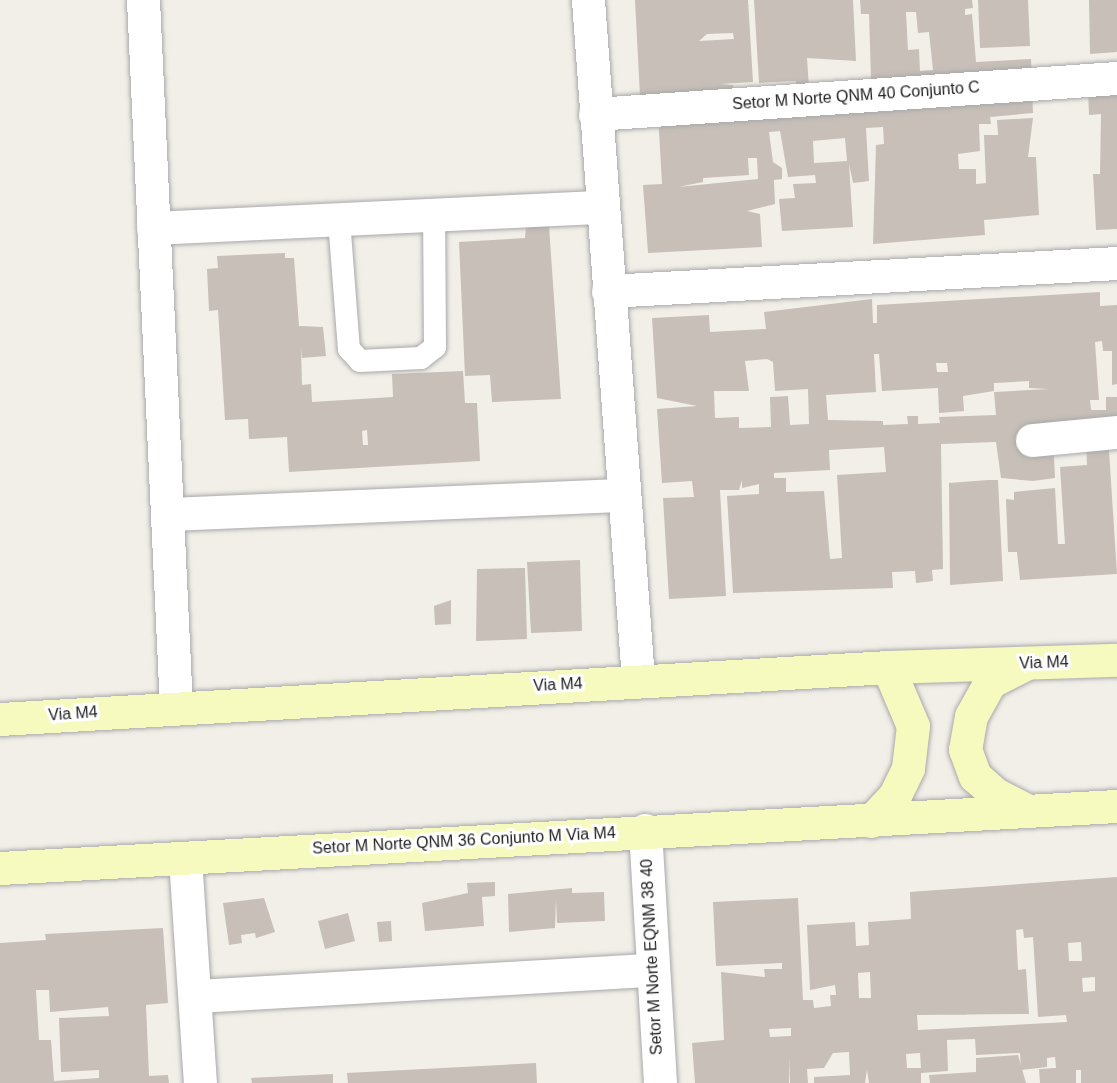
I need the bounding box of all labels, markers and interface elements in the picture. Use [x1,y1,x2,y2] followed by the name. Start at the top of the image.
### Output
[732,78,980,114] street label: Setor M Norte QNM 40 Conjunto C
[1019,653,1069,673] street label: Via M4
[533,674,583,696] street label: Via M4
[48,703,98,725] street label: Via M4
[312,823,616,859] street label: Setor M Norte QNM 36 Conjunto M Via M4
[637,858,667,1056] street label: Setor M Norte EQNM 38 40

